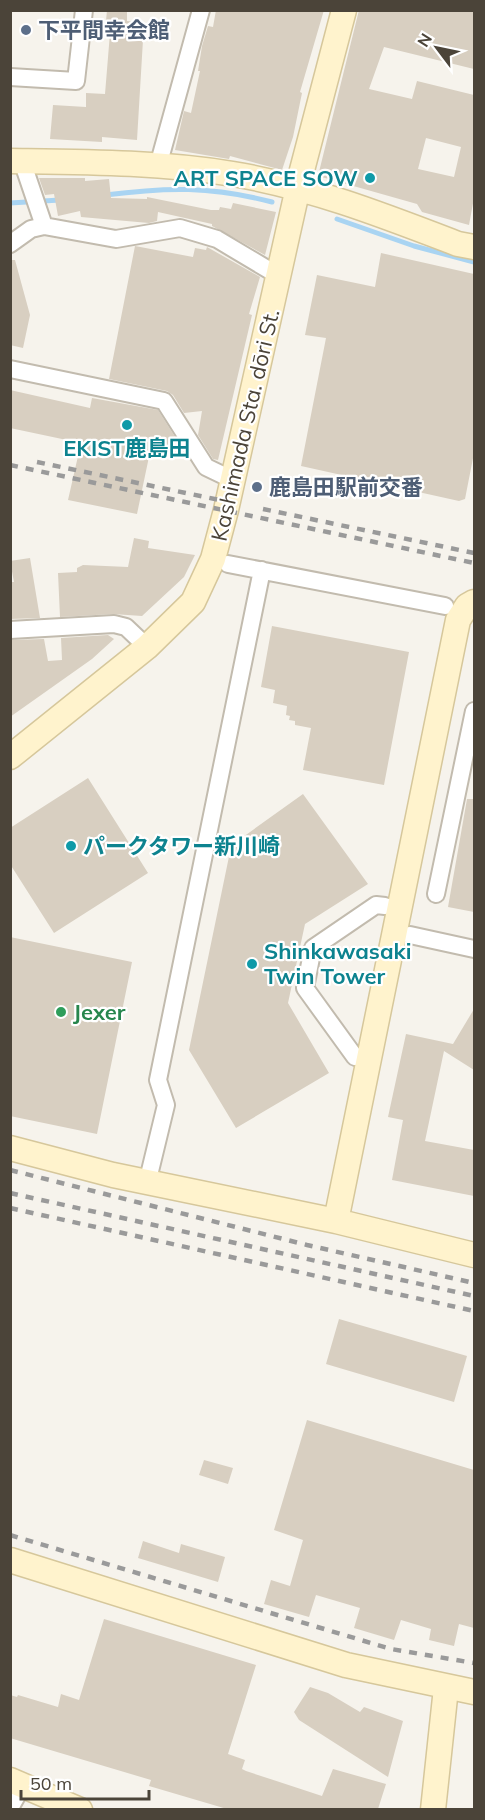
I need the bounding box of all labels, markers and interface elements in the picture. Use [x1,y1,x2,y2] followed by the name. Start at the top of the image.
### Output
[38,16,170,44] place label: 下平間幸会館
[407,18,467,78] north arrow
[19,23,33,37] marker: 下平間幸会館
[413,30,436,50] text: N
[173,164,358,192] place label: ART SPACE SOW
[363,171,377,185] marker: ART SPACE SOW
[205,306,285,544] street label: Kashimada Sta. dōri St.
[120,418,134,432] marker: EKIST鹿島田
[63,434,191,462] place label: EKIST鹿島田
[269,473,423,501] place label: 鹿島田駅前交番
[250,480,264,494] marker: 鹿島田駅前交番
[83,832,280,860] place label: パークタワー新川崎
[64,839,78,853] marker: パークタワー新川崎
[264,937,411,990] place label: Shinkawasaki Twin Tower
[245,957,259,971] marker: Shinkawasaki Twin Tower
[73,998,126,1026] place label: Jexer
[54,1005,68,1019] marker: Jexer
[21,1763,148,1801] scale bar
[30,1772,72,1795] text: 50 m

